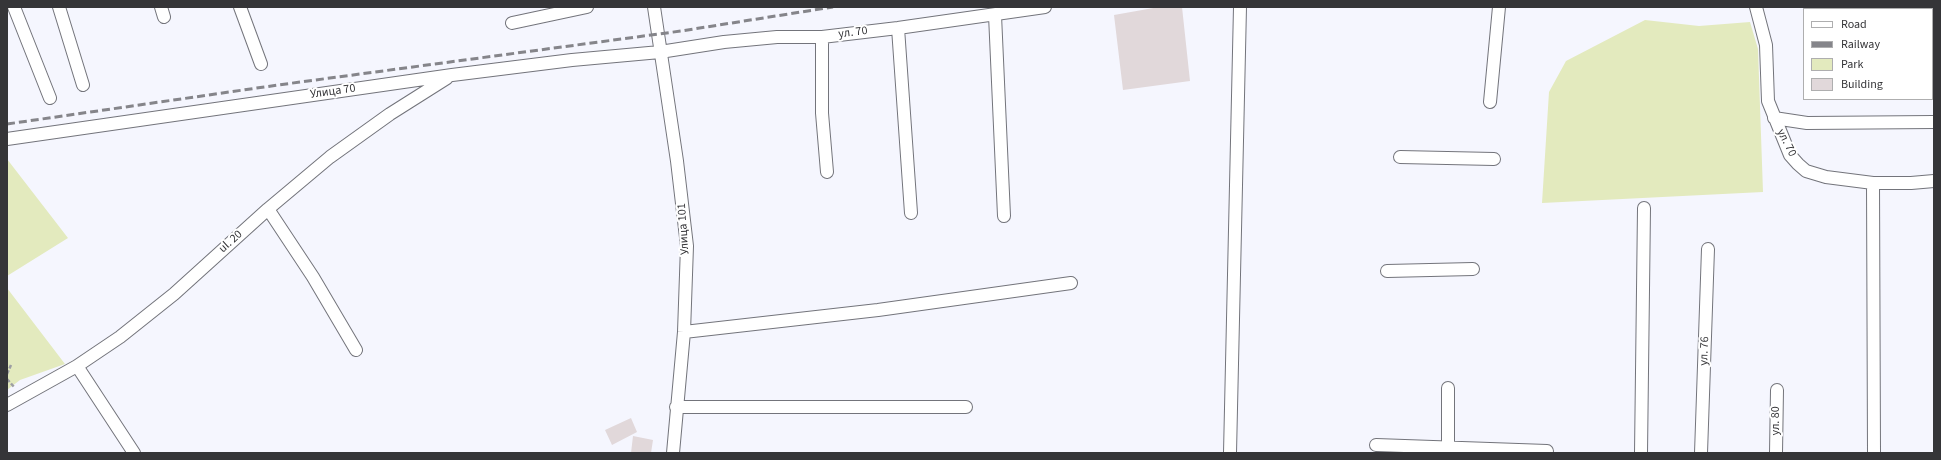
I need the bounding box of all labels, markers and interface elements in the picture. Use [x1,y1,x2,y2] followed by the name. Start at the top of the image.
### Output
[1803,8,1933,100] legend
[1841,16,1867,33] text: Road
[838,24,868,42] street label: ул. 70
[1841,36,1880,53] text: Railway
[1841,56,1863,73] text: Park
[1841,76,1883,93] text: Building
[309,82,357,102] street label: Улица 70
[1773,127,1799,159] street label: ул. 70
[675,203,693,255] street label: Улица 101
[216,228,246,256] street label: ul. 20
[1697,336,1713,366] street label: ул. 76
[1769,406,1783,436] street label: ул. 80

